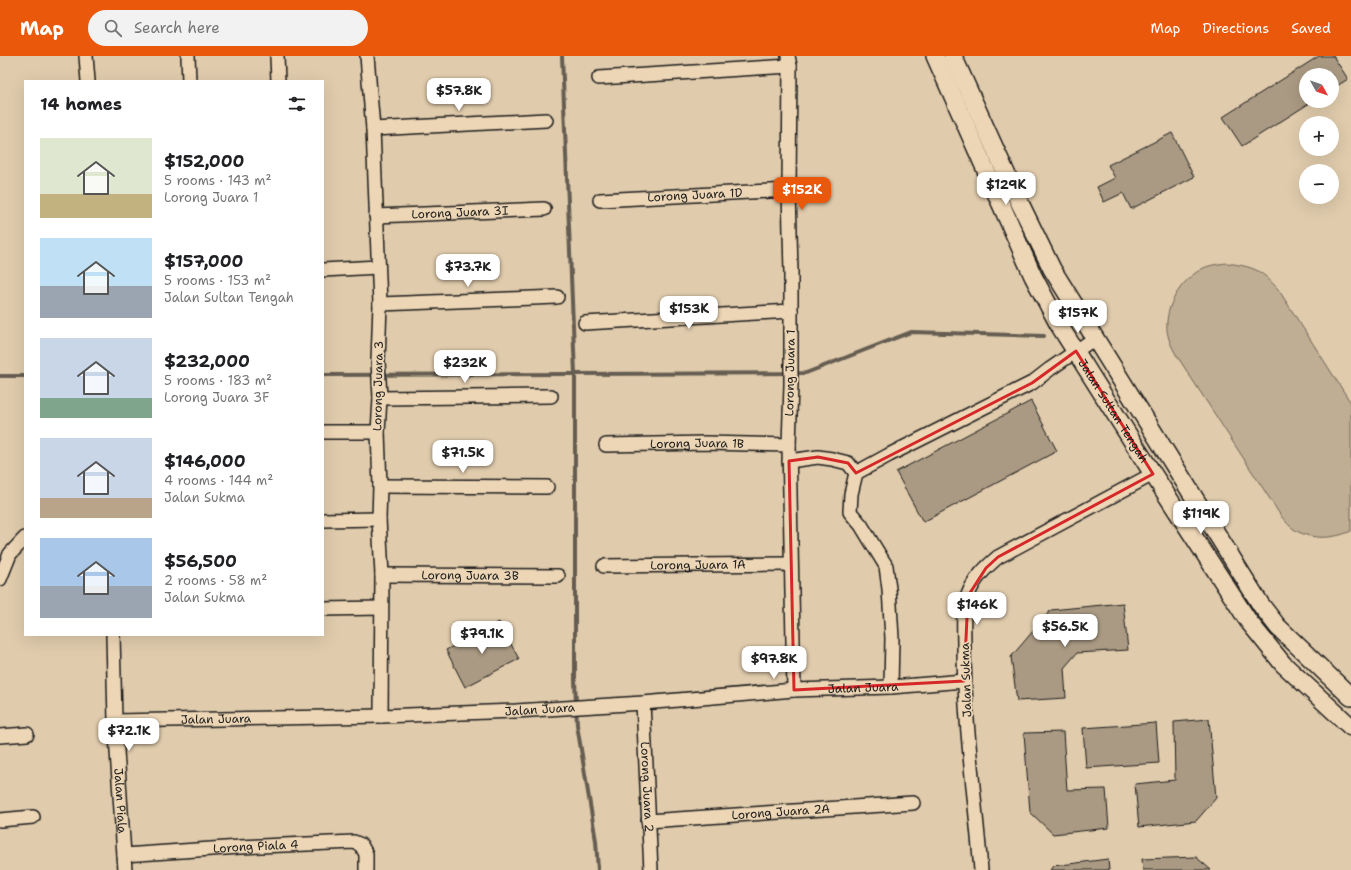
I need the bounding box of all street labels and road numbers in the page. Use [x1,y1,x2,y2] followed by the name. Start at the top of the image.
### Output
[647,184,743,205] street label: Lorong Juara 1D
[411,202,509,223] street label: Lorong Juara 3I
[781,329,799,417] street label: Lorong Juara 1
[369,341,387,431] street label: Lorong Juara 3
[1074,356,1152,466] street label: Jalan Sultan Tengah
[650,435,744,452] street label: Lorong Juara 1B
[650,556,746,574] street label: Lorong Juara 1A
[421,567,519,584] street label: Lorong Juara 3B
[957,642,975,718] street label: Jalan Sukma
[827,678,899,697] street label: Jalan Juara
[504,699,576,719] street label: Jalan Juara
[181,710,252,728] street label: Jalan Juara
[637,741,657,833] street label: Lorong Juara 2
[110,768,131,835] street label: Jalan Piala
[731,801,831,823] street label: Lorong Juara 2A
[212,836,299,857] street label: Lorong Piala 4

